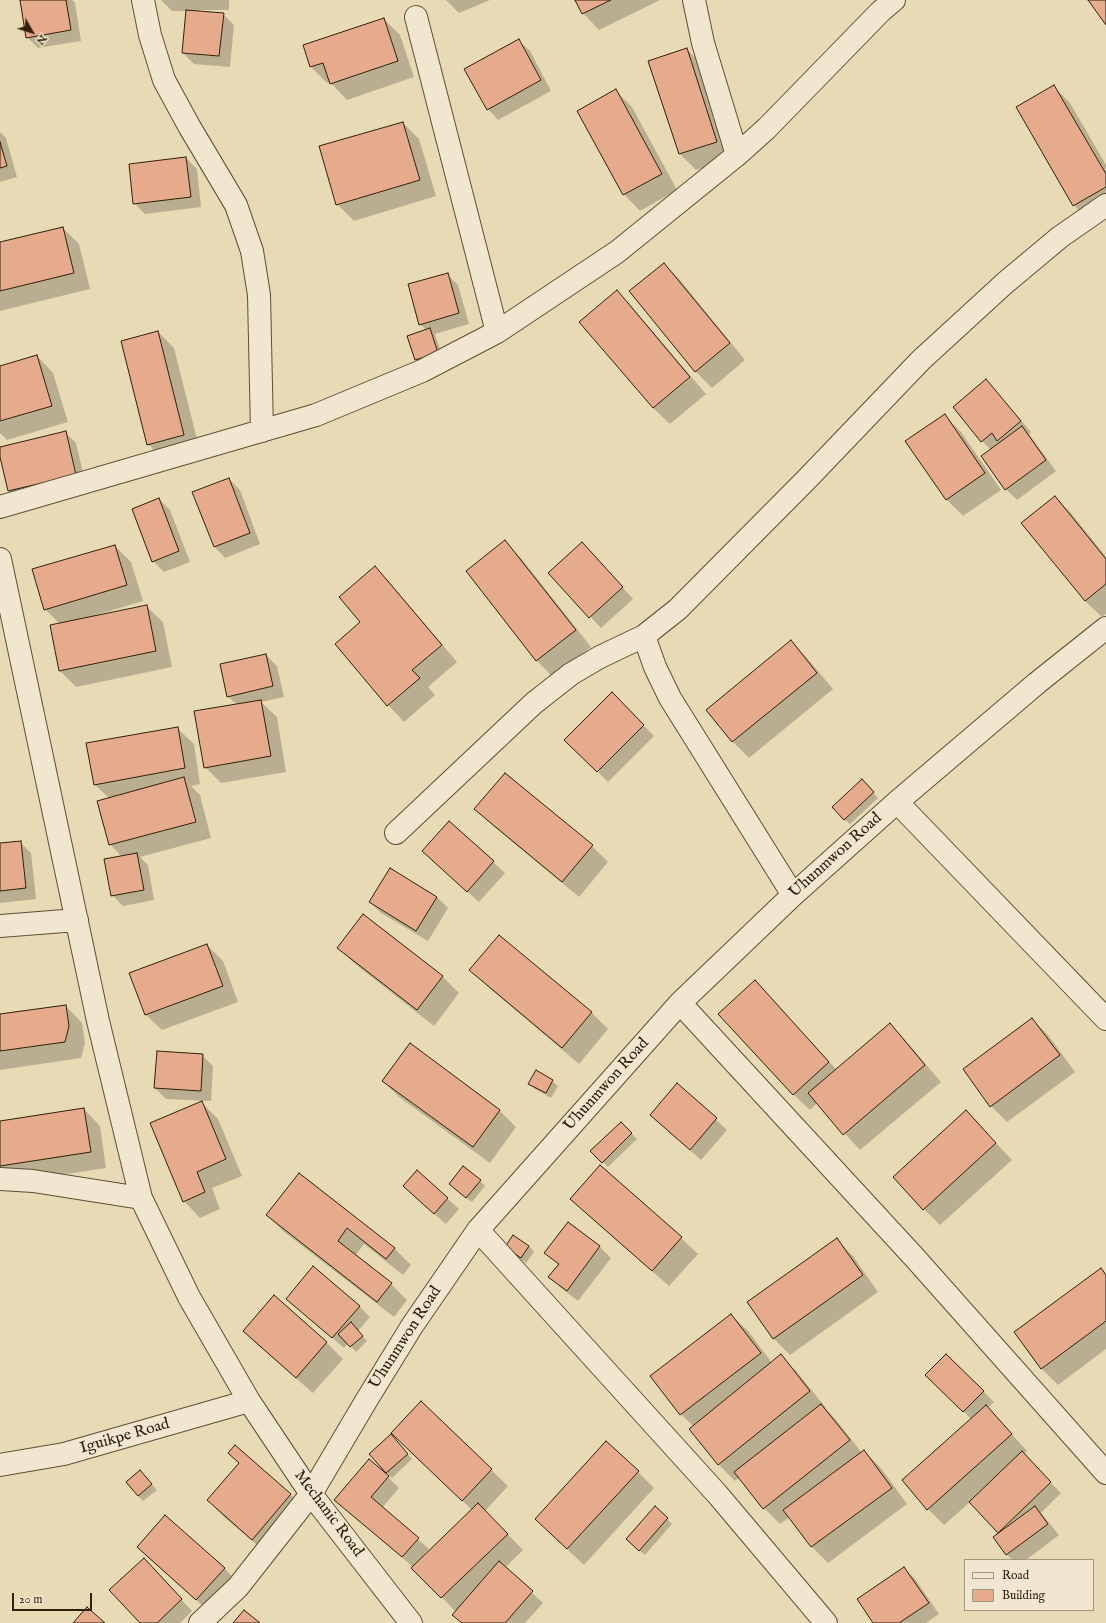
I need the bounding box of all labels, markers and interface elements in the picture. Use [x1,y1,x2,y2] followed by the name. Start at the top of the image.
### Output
[12,12,52,52] north arrow
[33,31,50,48] text: N
[786,809,886,903] street label: Uhunmwon Road
[560,1035,654,1135] street label: Uhunmwon Road
[366,1283,446,1393] street label: Uhunmwon Road
[78,1415,172,1459] street label: Iguikpe Road
[289,1467,367,1561] street label: Mechanic Road
[964,1559,1094,1611] legend
[1002,1568,1029,1583] text: Road
[14,1585,94,1611] scale bar
[1002,1588,1045,1603] text: Building
[19,1592,42,1607] text: 20 m

